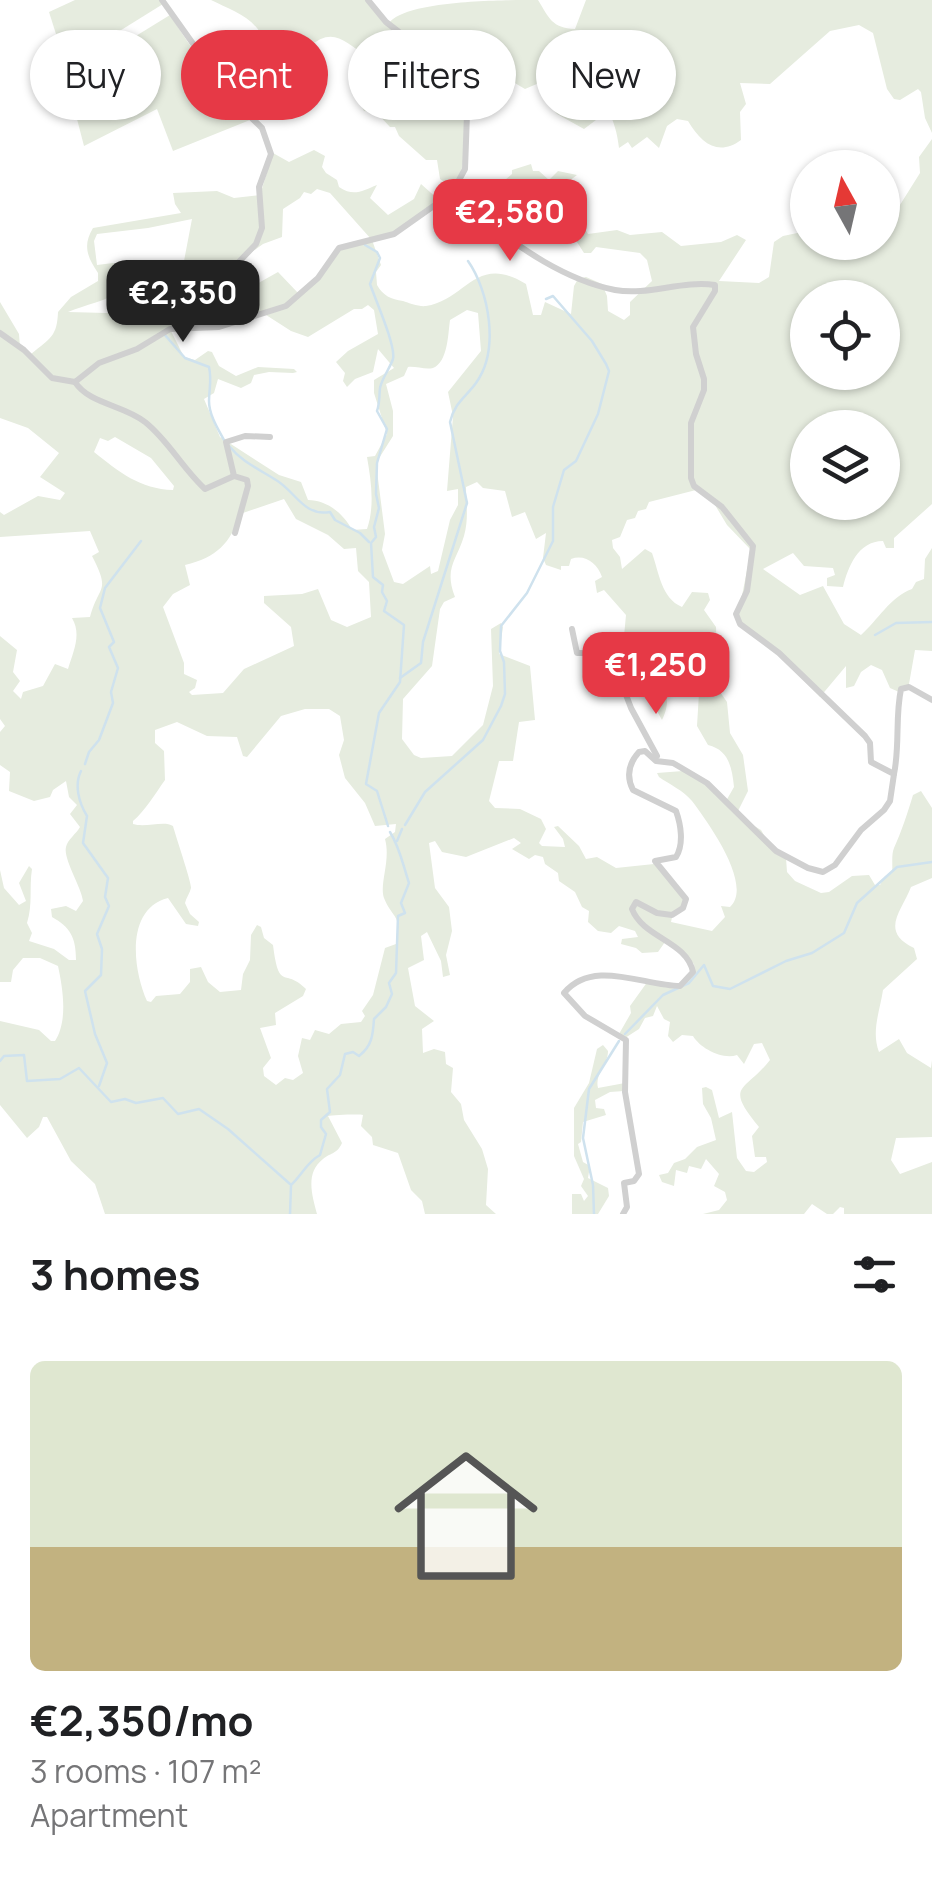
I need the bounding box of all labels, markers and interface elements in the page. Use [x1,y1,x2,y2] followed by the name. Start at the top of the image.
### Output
[30,30,161,120] chip: Buy
[181,30,328,120] chip: Rent
[348,30,516,120] chip: Filters
[536,30,676,120] chip: New
[790,150,900,260] north arrow
[790,150,900,520] map controls
[429,179,591,264] pin: €2,580
[455,189,565,233] text: €2,580
[102,260,264,345] pin: €2,350
[128,270,238,314] text: €2,350
[790,280,900,390] button: locate
[790,410,900,520] button: layers
[575,632,737,717] pin: €1,250
[604,642,708,686] text: €1,250
[30,1245,200,1303] text: 3 homes
[847,1247,902,1302] icon: filters
[376,1426,556,1606] icon: home
[30,1691,253,1749] text: €2,350/mo
[30,1749,262,1793] text: 3 rooms · 107 m²
[30,1793,188,1837] text: Apartment

